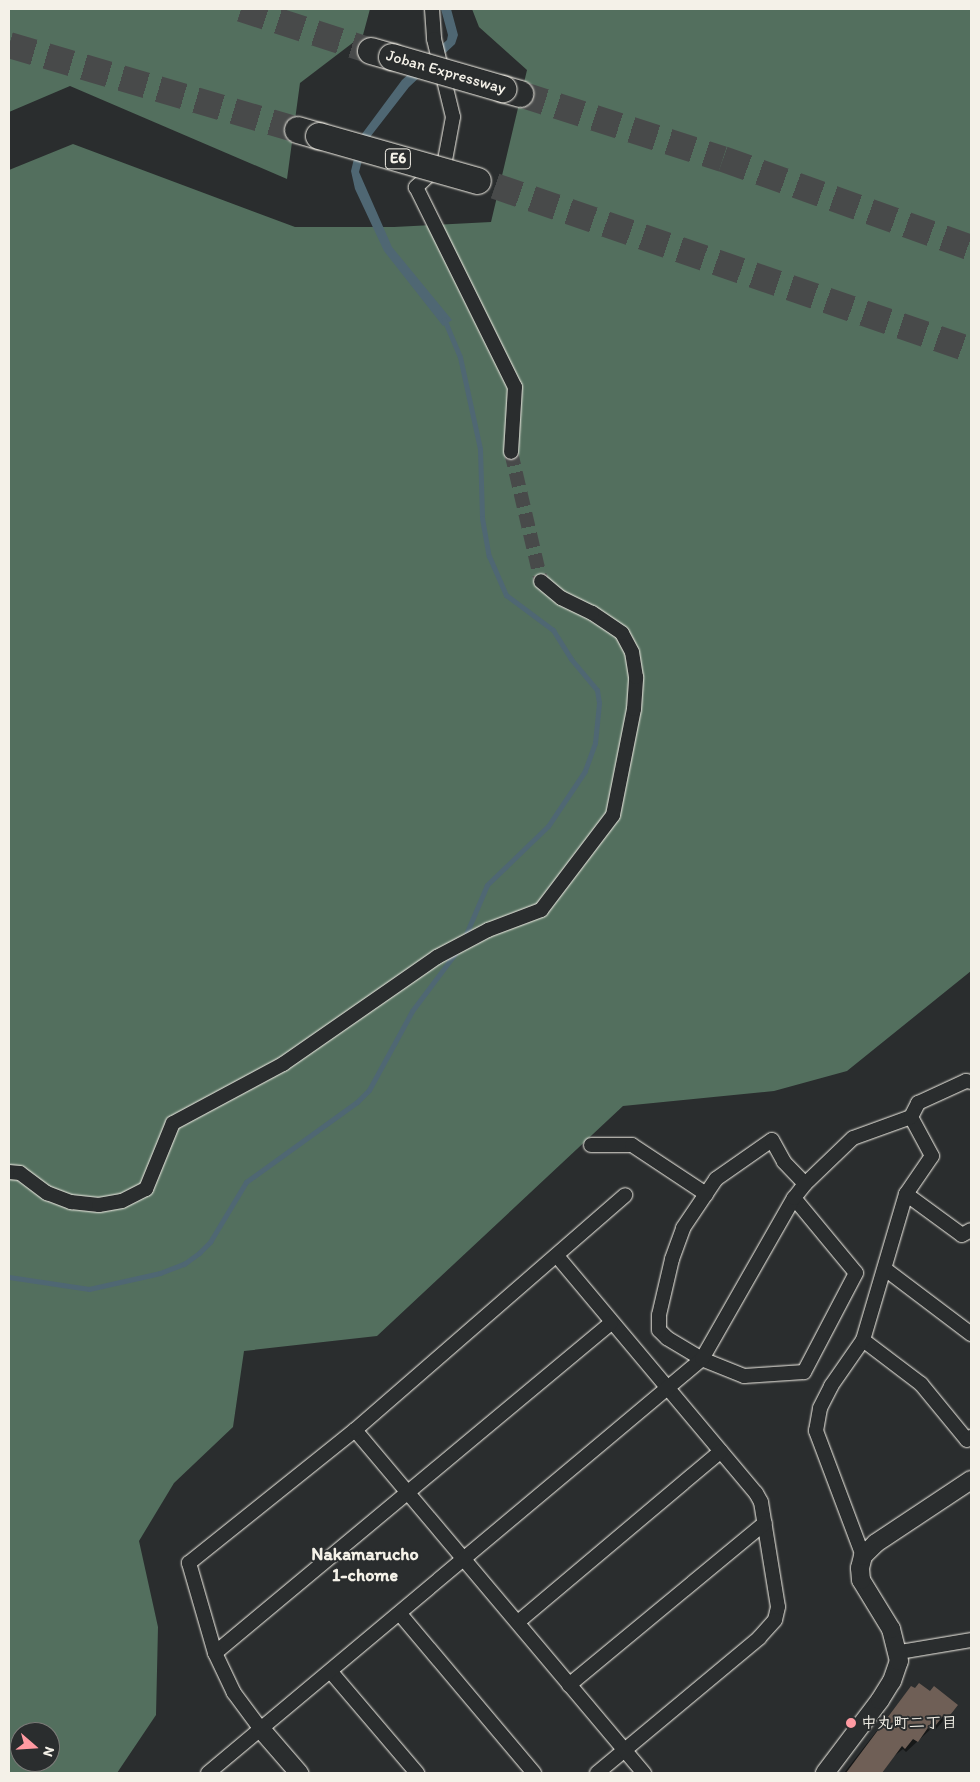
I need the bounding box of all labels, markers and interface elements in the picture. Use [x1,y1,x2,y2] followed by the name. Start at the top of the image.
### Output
[384,46,508,98] street label: Joban Expressway
[384,146,412,172] road number: E6
[311,1544,419,1586] district label: Nakamarucho 1-chome
[861,1713,957,1733] place label: 中丸町二丁目
[845,1717,857,1729] marker: 中丸町二丁目
[10,1722,60,1772] north arrow
[39,1744,58,1759] text: N

